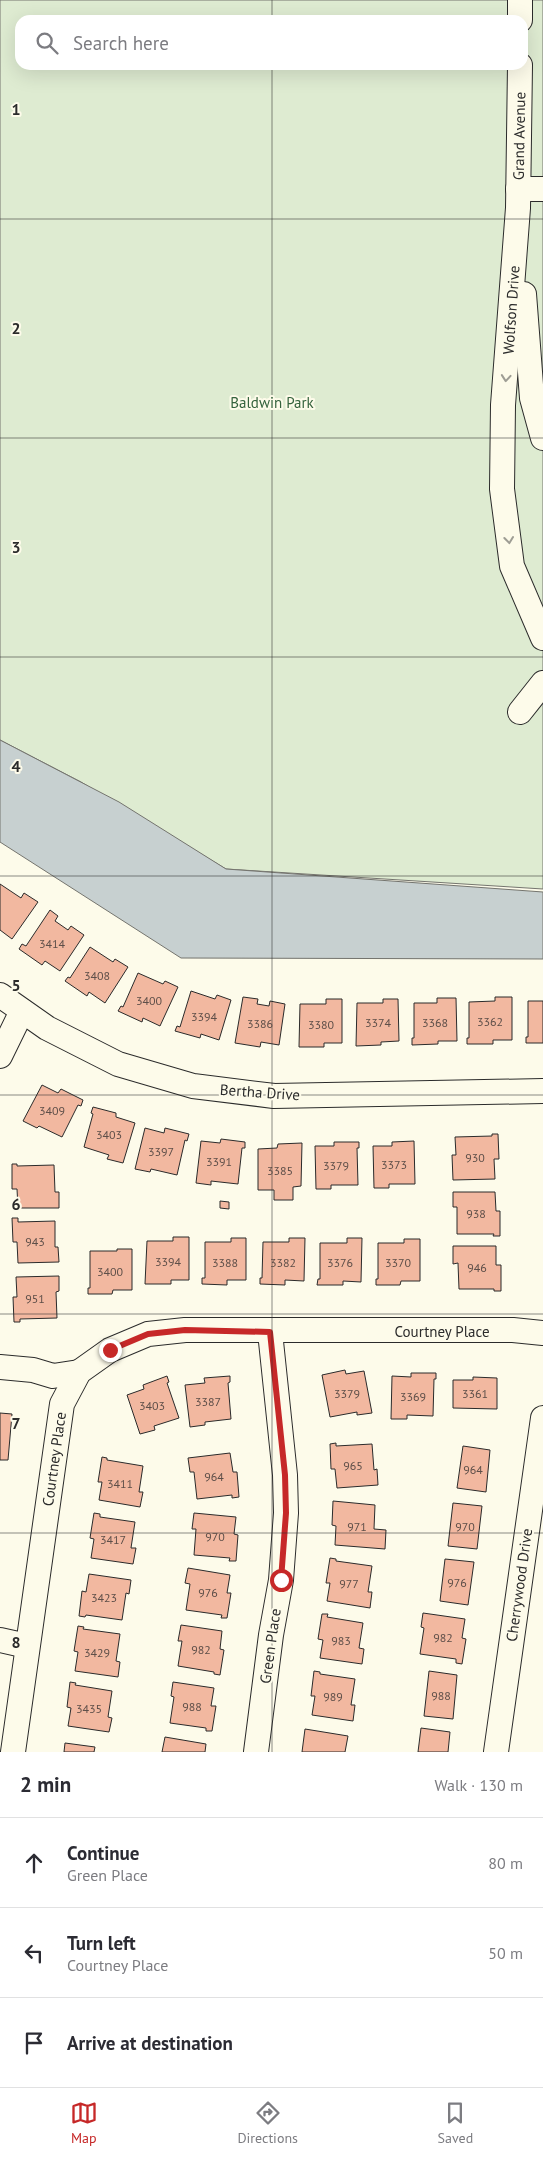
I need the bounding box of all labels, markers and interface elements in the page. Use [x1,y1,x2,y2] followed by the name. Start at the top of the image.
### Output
[15,15,528,70] search box
[33,29,61,57] icon: search
[73,31,169,55] text: Search here
[509,92,529,180] street label: Grand Avenue
[11,99,21,119] text: 1
[498,265,524,355] street label: Wolfson Drive
[11,318,21,338] text: 2
[501,375,512,383] one-way arrow
[230,393,315,412] park label: Baldwin Park
[11,537,21,557] text: 3
[503,537,514,545] one-way arrow
[11,756,21,776] text: 4
[39,936,66,951] house number: 3414
[84,968,110,983] house number: 3408
[11,975,21,995] text: 5
[136,993,163,1008] house number: 3400
[191,1009,218,1024] house number: 3394
[477,1014,503,1029] house number: 3362
[365,1015,392,1030] house number: 3374
[422,1015,448,1030] house number: 3368
[247,1016,273,1031] house number: 3386
[308,1017,335,1032] house number: 3380
[219,1080,301,1104] street label: Bertha Drive
[39,1103,65,1118] house number: 3409
[96,1127,122,1142] house number: 3403
[148,1144,174,1159] house number: 3397
[465,1150,485,1165] house number: 930
[206,1154,232,1169] house number: 3391
[381,1157,407,1172] house number: 3373
[323,1158,349,1173] house number: 3379
[267,1163,293,1178] house number: 3385
[11,1194,21,1214] text: 6
[466,1206,486,1221] house number: 938
[25,1234,45,1249] house number: 943
[155,1254,182,1269] house number: 3394
[212,1255,238,1270] house number: 3388
[270,1255,296,1270] house number: 3382
[327,1255,353,1270] house number: 3376
[385,1255,412,1270] house number: 3370
[467,1260,487,1275] house number: 946
[97,1264,124,1279] house number: 3400
[25,1291,45,1306] house number: 951
[395,1322,490,1341] street label: Courtney Place
[99,1339,122,1362] route end
[334,1386,360,1401] house number: 3379
[462,1386,488,1401] house number: 3361
[400,1389,426,1404] house number: 3369
[195,1394,221,1409] house number: 3387
[139,1398,165,1413] house number: 3403
[38,1411,70,1507] street label: Courtney Place
[11,1413,21,1433] text: 7
[343,1458,363,1473] house number: 965
[463,1462,483,1477] house number: 964
[204,1469,224,1484] house number: 964
[107,1476,133,1491] house number: 3411
[347,1519,367,1534] house number: 971
[455,1519,475,1534] house number: 970
[502,1527,536,1643] street label: Cherrywood Drive
[205,1529,225,1544] house number: 970
[100,1532,126,1547] house number: 3417
[270,1569,293,1592] route start
[447,1575,467,1590] house number: 976
[339,1576,359,1591] house number: 977
[198,1585,218,1600] house number: 976
[91,1590,117,1605] house number: 3423
[255,1607,285,1685] street label: Green Place
[433,1630,453,1645] house number: 982
[11,1632,21,1652] text: 8
[331,1633,351,1648] house number: 983
[191,1642,211,1657] house number: 982
[84,1645,110,1660] house number: 3429
[431,1688,451,1703] house number: 988
[323,1689,343,1704] house number: 989
[182,1699,202,1714] house number: 988
[76,1701,102,1716] house number: 3435
[20,1771,71,1798] text: 2 min
[434,1775,523,1795] text: Walk · 130 m
[67,1841,139,1865] text: Continue
[20,1849,48,1877] icon: ahead
[488,1853,523,1873] text: 80 m
[67,1865,148,1885] text: Green Place
[67,1931,136,1955] text: Turn left
[20,1939,48,1967] icon: left
[488,1943,523,1963] text: 50 m
[67,1955,168,1975] text: Courtney Place
[20,2029,48,2057] icon: arrive
[67,2031,233,2055] text: Arrive at destination
[70,2099,98,2147] tab: Map
[237,2099,298,2147] tab: Directions
[438,2099,473,2147] tab: Saved

